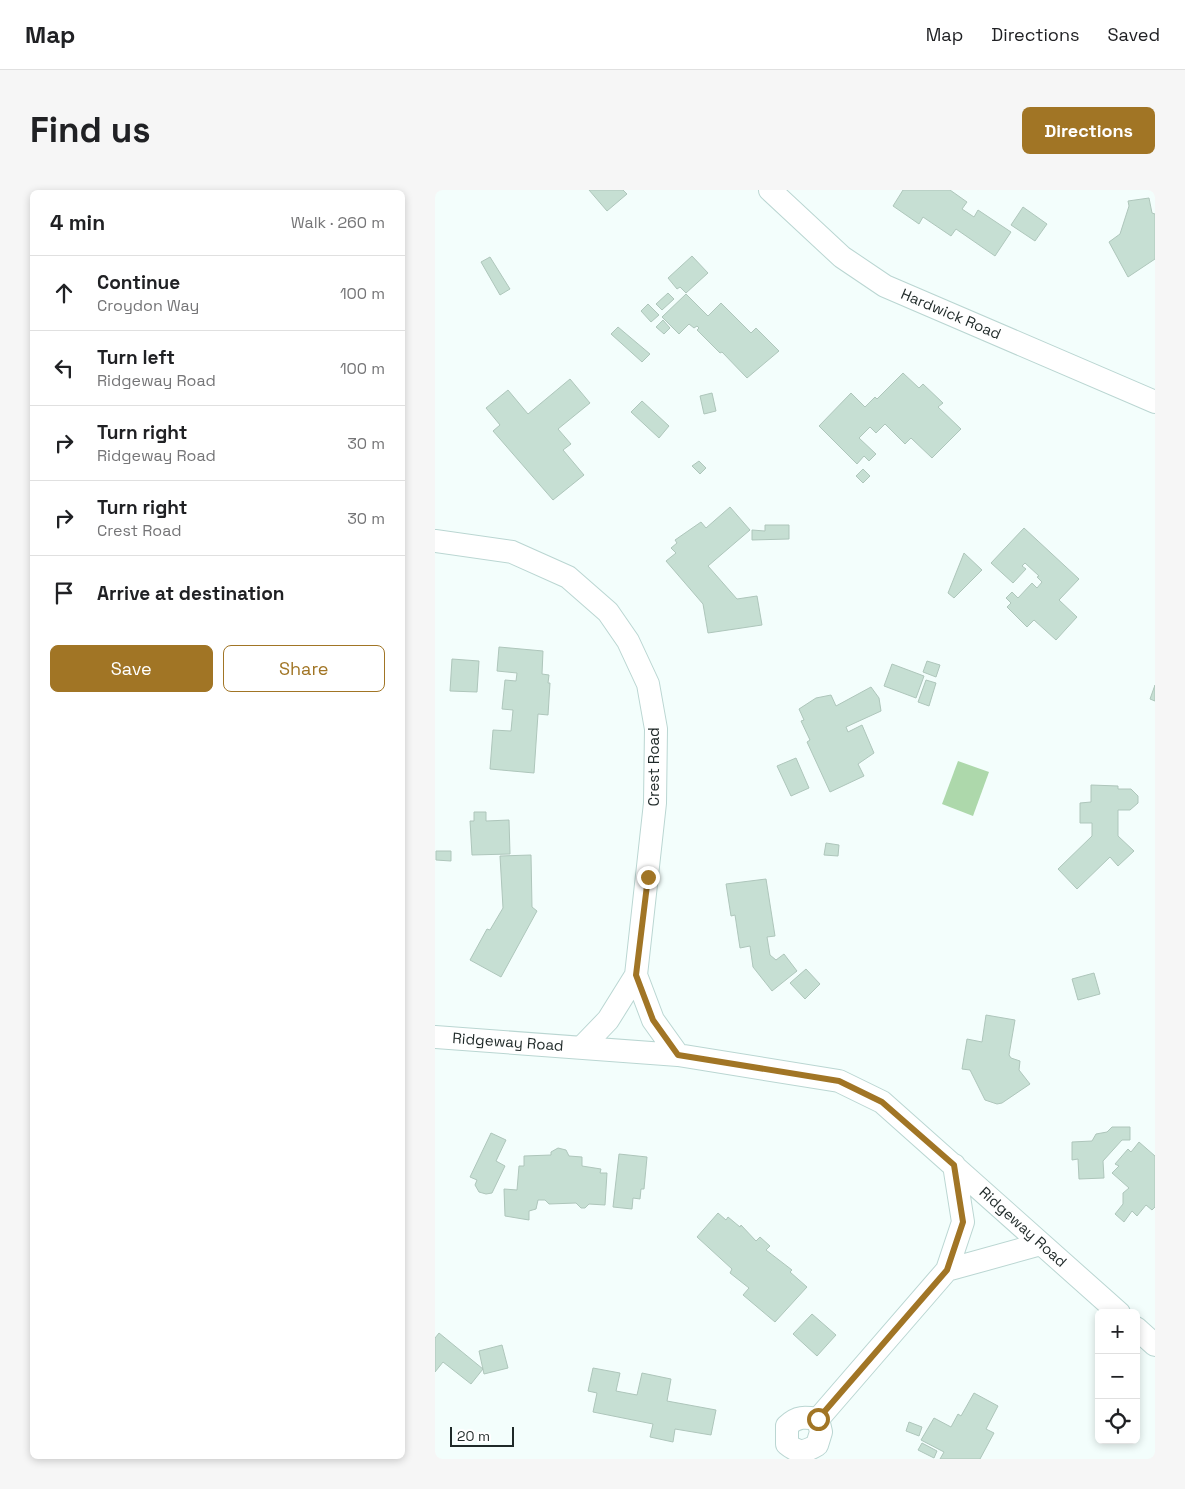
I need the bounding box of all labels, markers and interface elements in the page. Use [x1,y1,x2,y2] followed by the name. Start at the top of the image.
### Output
[25,19,75,50] text: Map
[926,23,963,46] text: Map
[991,23,1080,46] text: Directions
[1108,23,1160,46] text: Saved
[1022,107,1155,154] button: Directions
[30,108,151,152] text: Find us
[50,209,105,236] text: 4 min
[291,212,385,233] text: Walk · 260 m
[97,270,180,295] text: Continue
[50,279,78,307] icon: ahead
[340,283,385,304] text: 100 m
[898,284,1004,343] street label: Hardwick Road
[97,295,199,316] text: Croydon Way
[97,345,175,370] text: Turn left
[50,354,78,382] icon: left
[340,358,385,379] text: 100 m
[97,370,216,391] text: Ridgeway Road
[97,420,187,445] text: Turn right
[50,429,78,457] icon: right
[347,433,385,454] text: 30 m
[97,445,216,466] text: Ridgeway Road
[97,495,187,520] text: Turn right
[50,504,78,532] icon: right
[347,508,385,529] text: 30 m
[97,520,181,541] text: Crest Road
[50,579,78,607] icon: arrive
[97,581,285,606] text: Arrive at destination
[50,645,213,692] button: Save
[223,645,385,692] button: Share
[644,727,663,807] street label: Crest Road
[637,866,660,889] route end
[452,1028,564,1055] street label: Ridgeway Road
[976,1182,1071,1271] street label: Ridgeway Road
[1095,1309,1140,1444] map controls
[1095,1309,1140,1354] button: +
[1095,1354,1140,1399] button: −
[1095,1399,1140,1444] button: locate
[807,1408,830,1431] route start
[450,1424,514,1447] scale bar
[457,1427,490,1445] text: 20 m

